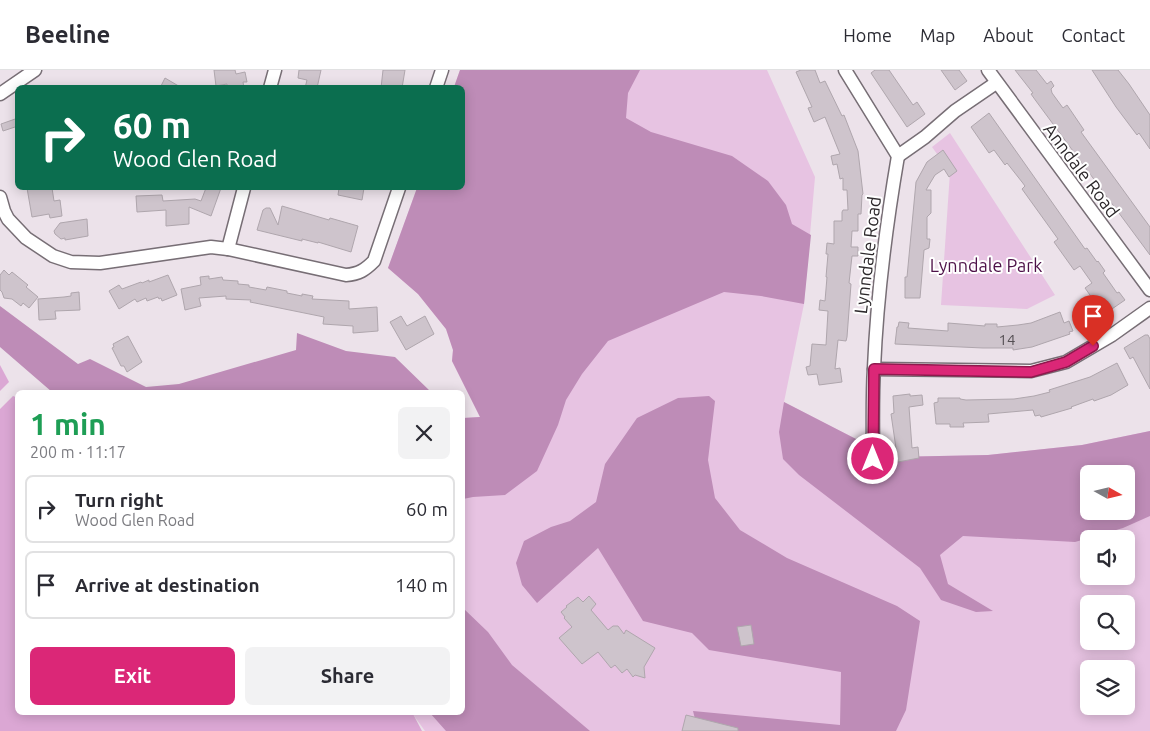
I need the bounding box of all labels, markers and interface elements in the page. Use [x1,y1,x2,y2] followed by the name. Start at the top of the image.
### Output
[25,21,110,48] text: Beeline
[843,25,892,45] text: Home
[920,25,955,45] text: Map
[983,25,1033,45] text: About
[1061,25,1125,45] text: Contact
[30,105,95,170] icon: right
[113,105,191,145] text: 60 m
[1040,119,1124,221] street label: Anndale Road
[113,146,277,171] text: Wood Glen Road
[850,195,884,315] street label: Lynndale Road
[930,255,1042,275] park label: Lynndale Park
[1072,295,1114,346] pin
[1079,302,1107,330] icon: arrive
[999,331,1015,348] house number: 14
[30,407,106,441] text: 1 min
[398,407,450,459] button: close
[846,432,898,484] position arrow
[30,443,126,461] text: 200 m · 11:17
[1080,465,1135,520] north arrow
[1080,465,1135,715] map controls
[75,489,163,511] text: Turn right
[32,495,60,523] icon: right
[406,498,448,520] text: 60 m
[75,511,195,529] text: Wood Glen Road
[1080,530,1135,585] button: sound
[32,571,60,599] icon: arrive
[75,574,260,596] text: Arrive at destination
[395,574,448,596] text: 140 m
[1080,595,1135,650] button: search
[30,647,235,705] button: Exit
[245,647,450,705] button: Share
[1080,660,1135,715] button: layers

